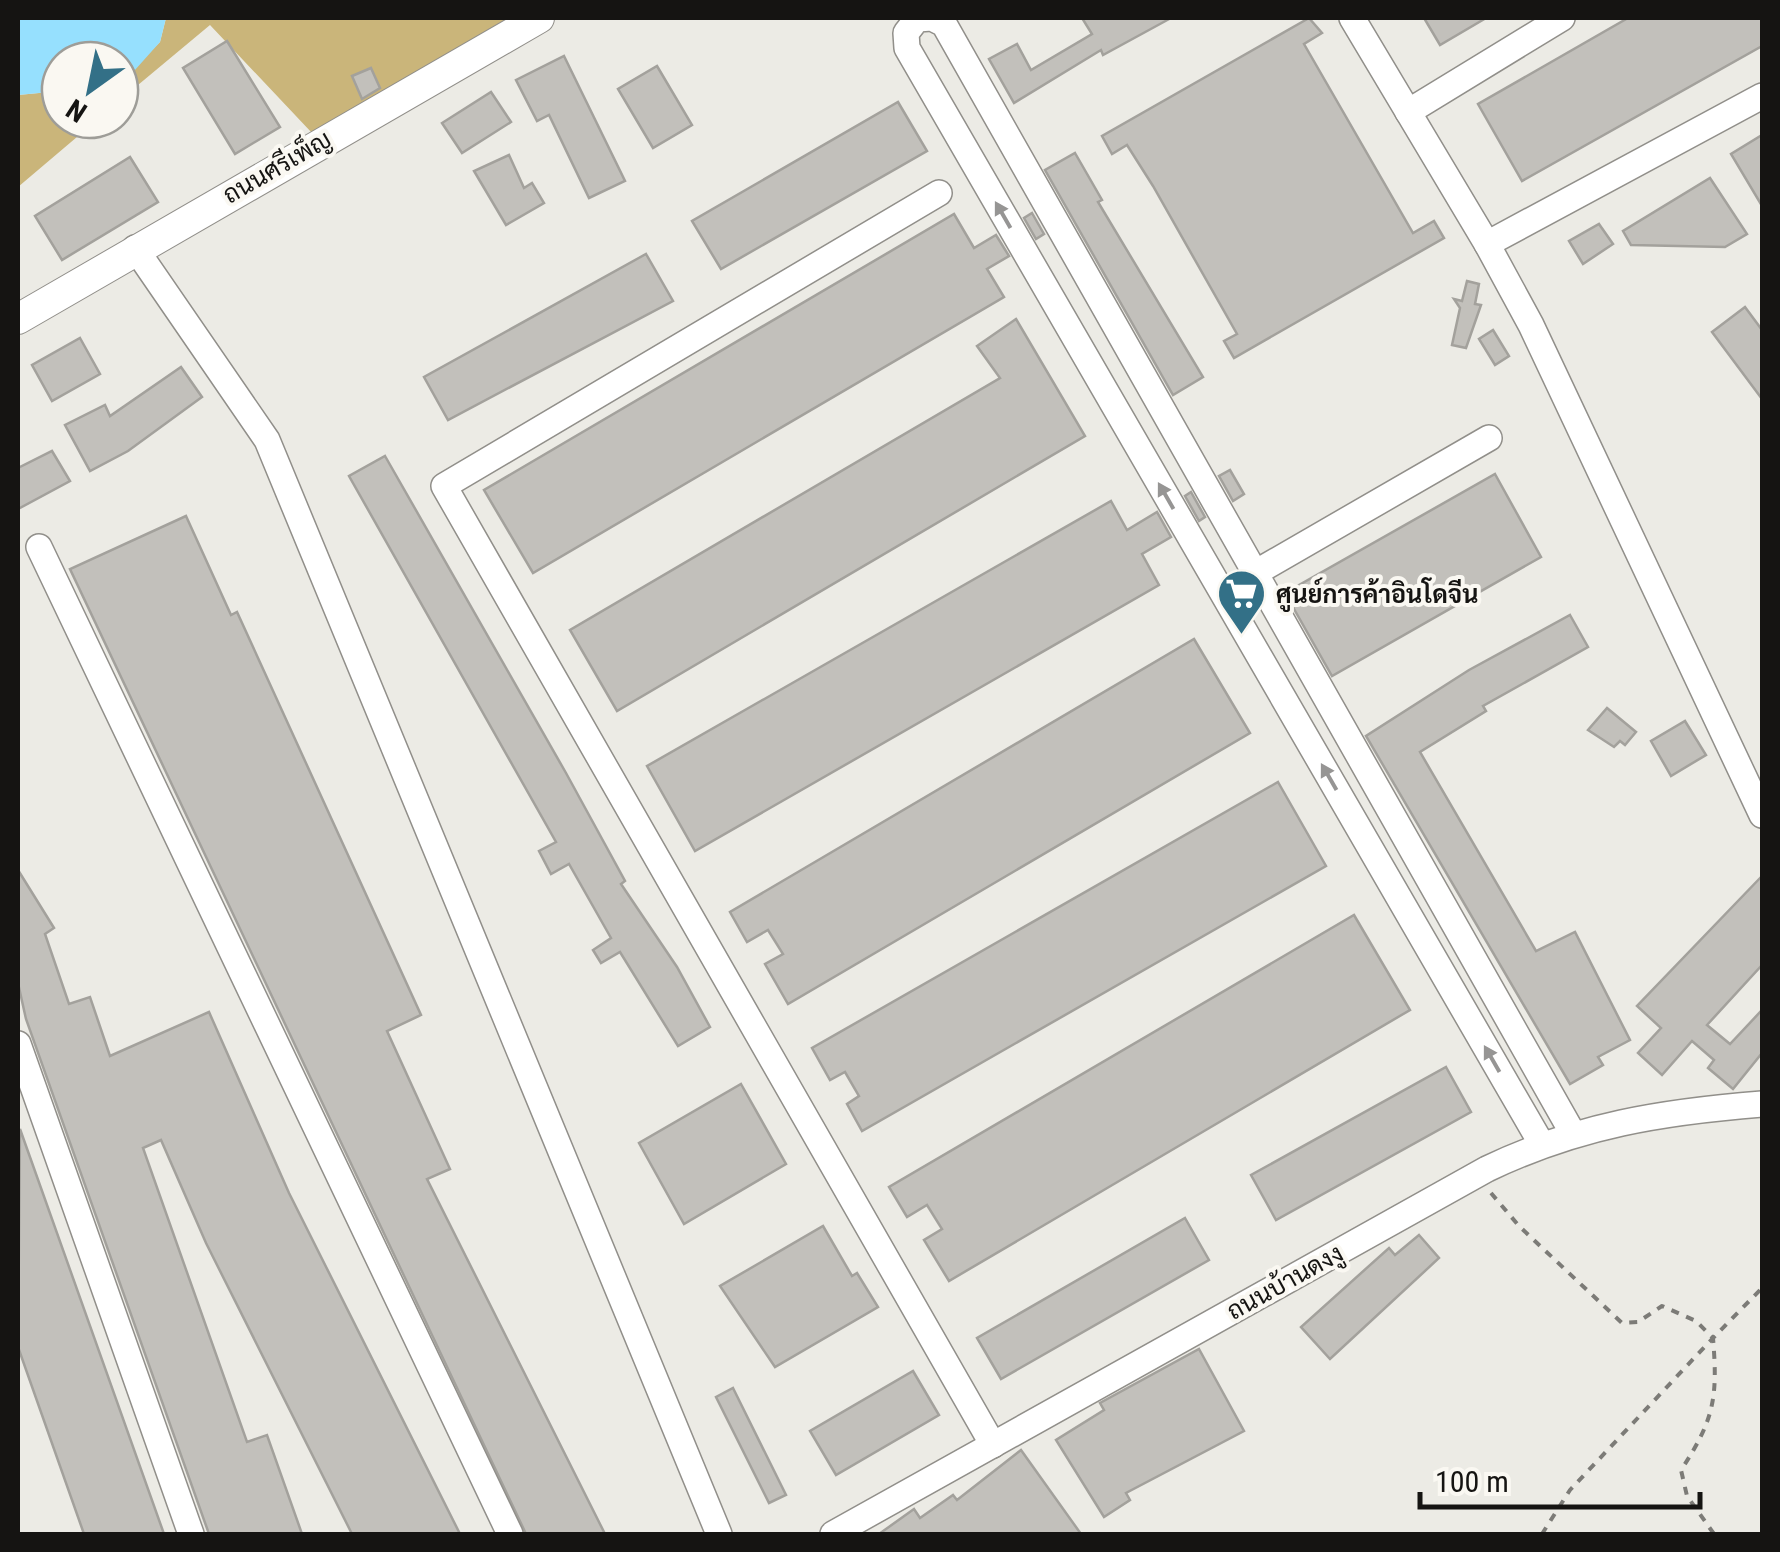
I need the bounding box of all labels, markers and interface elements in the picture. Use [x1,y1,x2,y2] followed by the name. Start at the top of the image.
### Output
[40,40,140,140] north arrow
[60,92,93,129] text: N
[216,121,337,210] street label: ถนนศรีเพ็ญ
[995,201,1013,229] one-way arrow
[1158,482,1175,510] one-way arrow
[1215,568,1267,636] supermarket icon: ศูนย์การค้าอินโดจีน
[1276,577,1478,612] place label: ศูนย์การค้าอินโดจีน
[1321,763,1338,792] one-way arrow
[1483,1045,1501,1073] one-way arrow
[1221,1237,1349,1328] street label: ถนนบ้านดงงู
[1420,1447,1700,1509] scale bar
[1435,1464,1509,1499] text: 100 m

